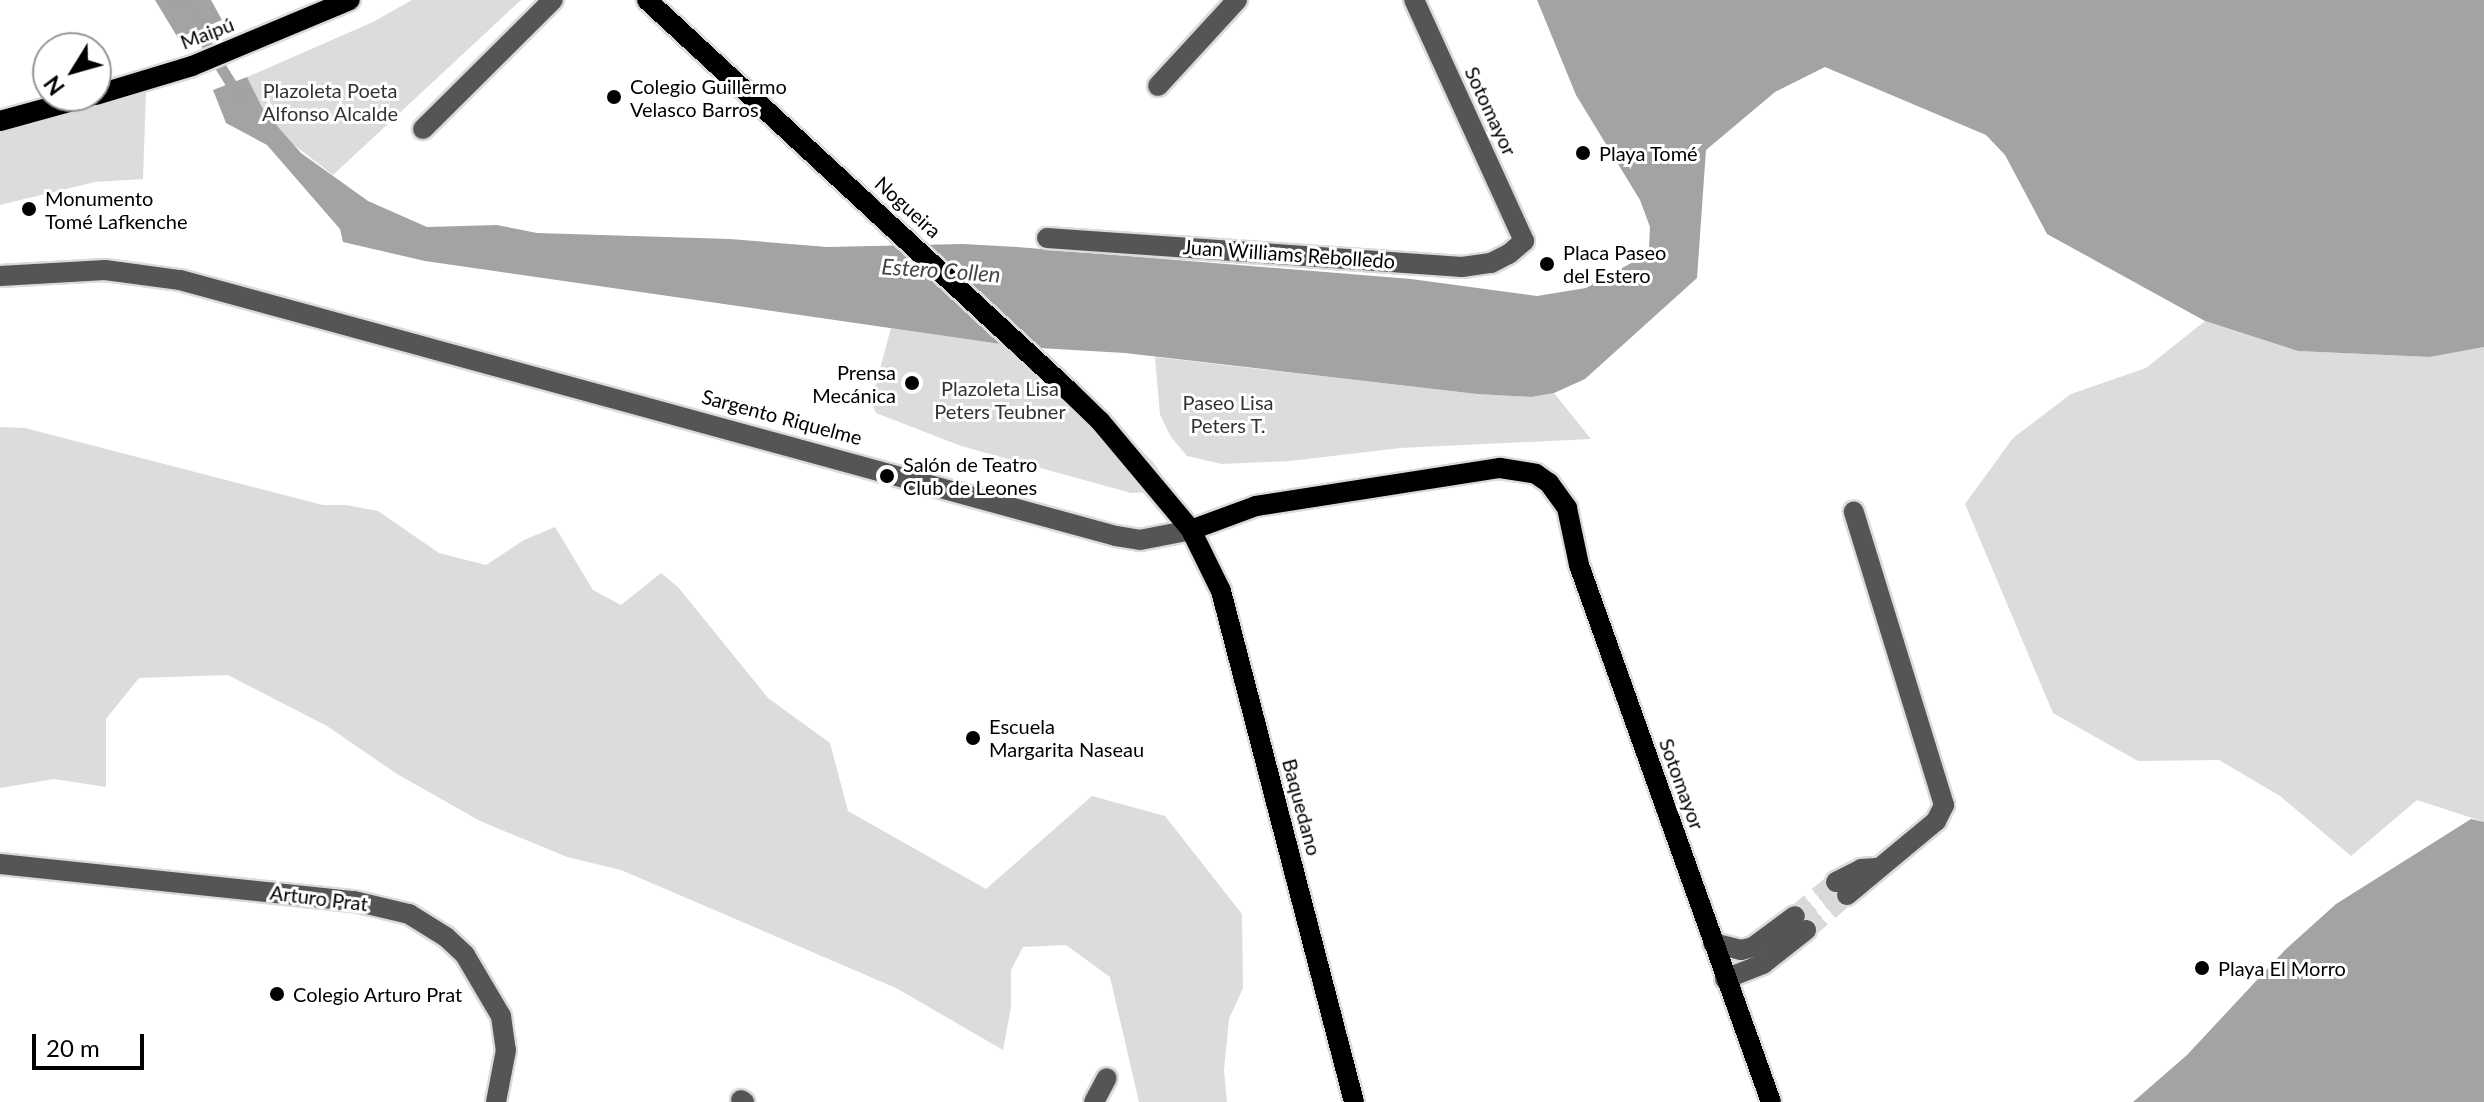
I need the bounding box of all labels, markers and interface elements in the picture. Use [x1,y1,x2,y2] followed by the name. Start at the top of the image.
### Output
[177,12,237,54] street label: Maipú
[32,32,112,112] north arrow
[1460,63,1522,159] street label: Sotomayor
[38,71,70,100] text: N
[630,74,787,121] place label: Colegio Guillermo Velasco Barros
[262,78,398,125] park label: Plazoleta Poeta Alfonso Alcalde
[605,88,623,106] marker: Colegio Guillermo Velasco Barros
[1599,141,1698,165] place label: Playa Tomé
[1574,144,1592,162] marker: Playa Tomé
[870,171,946,243] street label: Nogueira
[45,186,188,233] place label: Monumento Tomé Lafkenche
[20,200,38,218] marker: Monumento Tomé Lafkenche
[1182,235,1396,273] street label: Juan Williams Rebolledo
[1563,240,1666,287] place label: Placa Paseo del Estero
[881,253,1001,287] water label: Estero Collen
[1538,255,1556,273] marker: Placa Paseo del Estero
[812,360,896,407] place label: Prensa Mecánica
[903,374,921,392] marker: Prensa Mecánica
[934,376,1066,423] park label: Plazoleta Lisa Peters Teubner
[699,384,865,450] street label: Sargento Riquelme
[1183,391,1273,438] park label: Paseo Lisa Peters T.
[903,452,1038,499] place label: Salón de Teatro Club de Leones
[878,467,896,485] marker: Salón de Teatro Club de Leones
[989,714,1144,761] place label: Escuela Margarita Naseau
[964,729,982,747] marker: Escuela Margarita Naseau
[1654,735,1710,833] street label: Sotomayor
[1278,756,1326,858] street label: Baquedano
[269,880,369,916] street label: Arturo Prat
[2218,956,2346,980] place label: Playa El Morro
[2193,959,2211,977] marker: Playa El Morro
[293,982,463,1006] place label: Colegio Arturo Prat
[268,985,286,1003] marker: Colegio Arturo Prat
[36,1018,148,1068] scale bar
[46,1033,100,1062] text: 20 m

